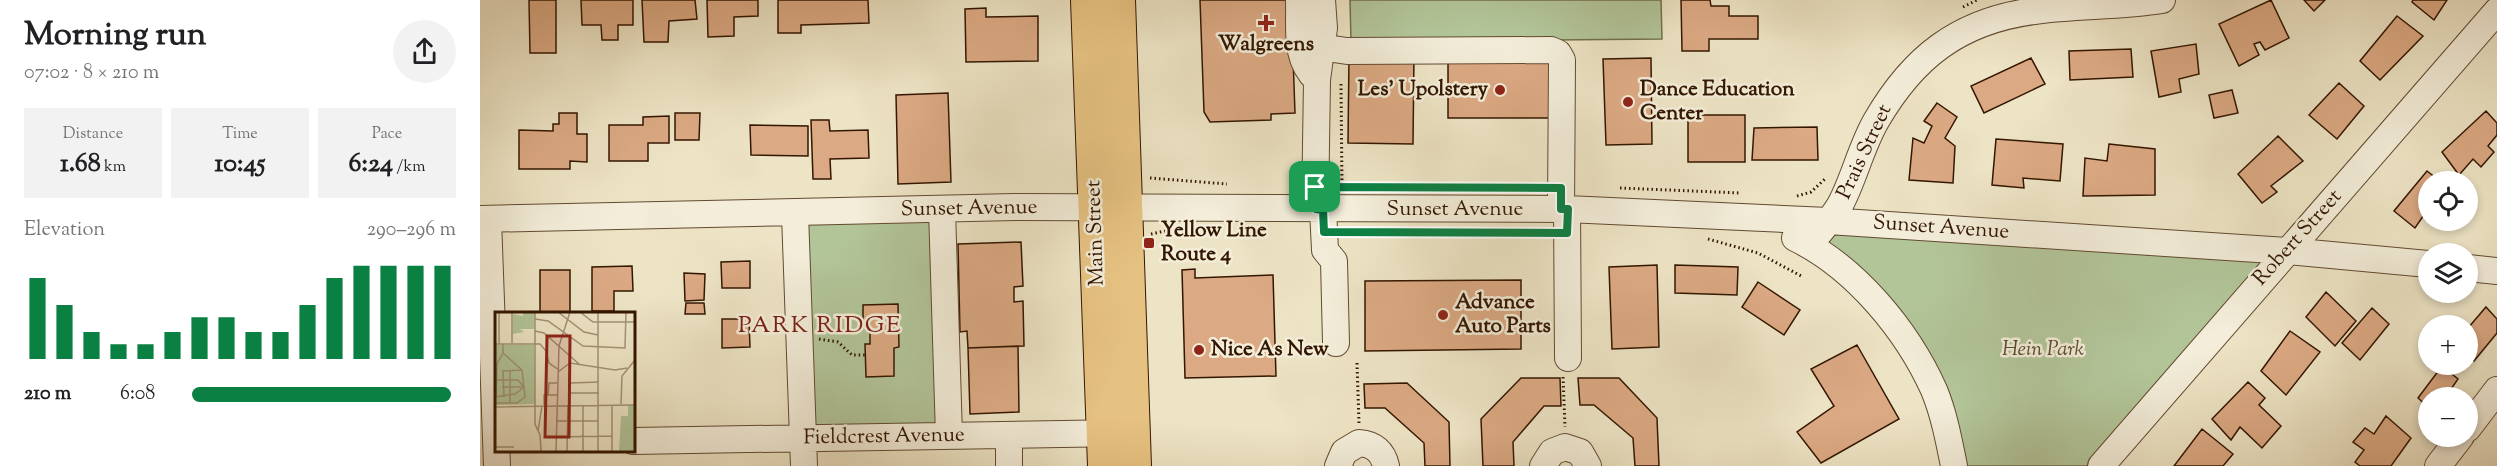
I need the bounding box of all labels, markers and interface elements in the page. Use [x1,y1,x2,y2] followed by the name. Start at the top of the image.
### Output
[24,12,206,60] text: Morning run
[1259,16,1273,30] marker: Walgreens
[393,20,456,83] button: share
[1218,30,1314,60] place label: Walgreens
[24,59,159,88] text: 07:02 · 8 × 210 m
[1358,75,1489,105] place label: Les' Upolstery
[1640,75,1795,129] place label: Dance Education Center
[1493,83,1507,97] marker: Les' Upolstery
[1621,95,1635,109] marker: Dance Education Center
[1830,99,1900,205] street label: Prais Street
[63,123,123,146] text: Distance
[222,123,258,146] text: Time
[372,123,402,146] text: Pace
[60,146,101,183] text: 1.68
[215,146,265,183] text: 10:45
[348,146,393,183] text: 6:24
[101,156,126,179] text: km
[393,156,426,179] text: /km
[1289,161,1340,212] pin
[1298,170,1331,203] icon: arrive
[2418,171,2478,447] map controls
[2418,171,2478,231] button: locate
[1079,179,1113,287] street label: Main Street
[2246,183,2350,293] street label: Robert Street
[900,193,1038,225] street label: Sunset Avenue
[1387,195,1523,225] street label: Sunset Avenue
[1872,208,2010,248] street label: Sunset Avenue
[24,216,105,245] text: Elevation
[367,216,456,245] text: 290–296 m
[1161,216,1267,270] place label: Yellow Line Route 4
[1142,236,1156,250] marker: Yellow Line Route 4
[2418,243,2478,303] button: layers
[1455,288,1551,342] place label: Advance Auto Parts
[1436,308,1450,322] marker: Advance Auto Parts
[738,309,902,343] district label: PARK RIDGE
[495,312,634,451] inset map
[2418,315,2478,375] button: +
[1211,335,1329,365] place label: Nice As New
[2002,335,2085,365] park label: Hein Park
[1192,343,1206,357] marker: Nice As New
[24,380,71,409] text: 210 m
[120,380,155,409] text: 6:08
[2418,387,2478,447] button: −
[803,421,965,453] street label: Fieldcrest Avenue

